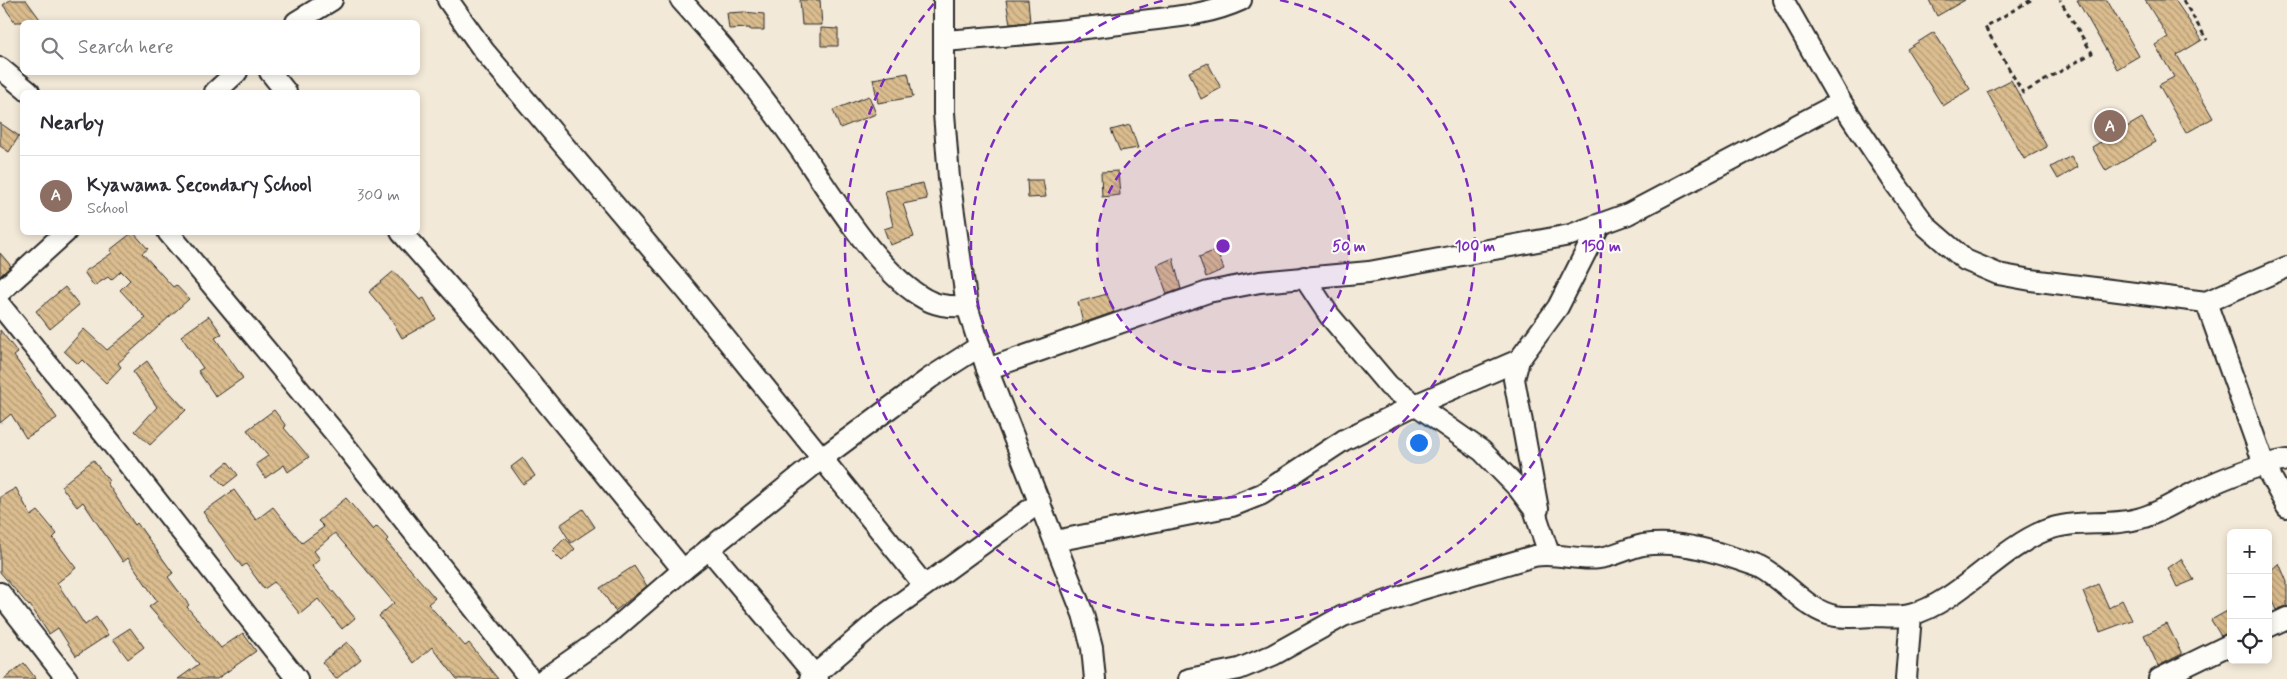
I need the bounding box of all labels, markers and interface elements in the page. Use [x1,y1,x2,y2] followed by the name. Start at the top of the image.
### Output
[20,20,420,75] search box
[38,34,66,62] icon: search
[78,35,174,60] text: Search here
[2094,107,2126,145] pin: A
[40,109,104,137] text: Nearby
[87,173,312,198] text: Kyawama Secondary School
[51,185,61,206] text: A
[357,185,400,206] text: 300 m
[87,198,128,219] text: School
[1214,237,1232,255] centre of rings
[1332,237,1366,257] text: 50 m
[1455,237,1495,257] text: 100 m
[1581,237,1621,257] text: 150 m
[1406,430,1432,456] your location
[2227,529,2272,664] map controls
[2227,529,2272,574] button: +
[2227,574,2272,619] button: −
[2227,619,2272,664] button: locate

